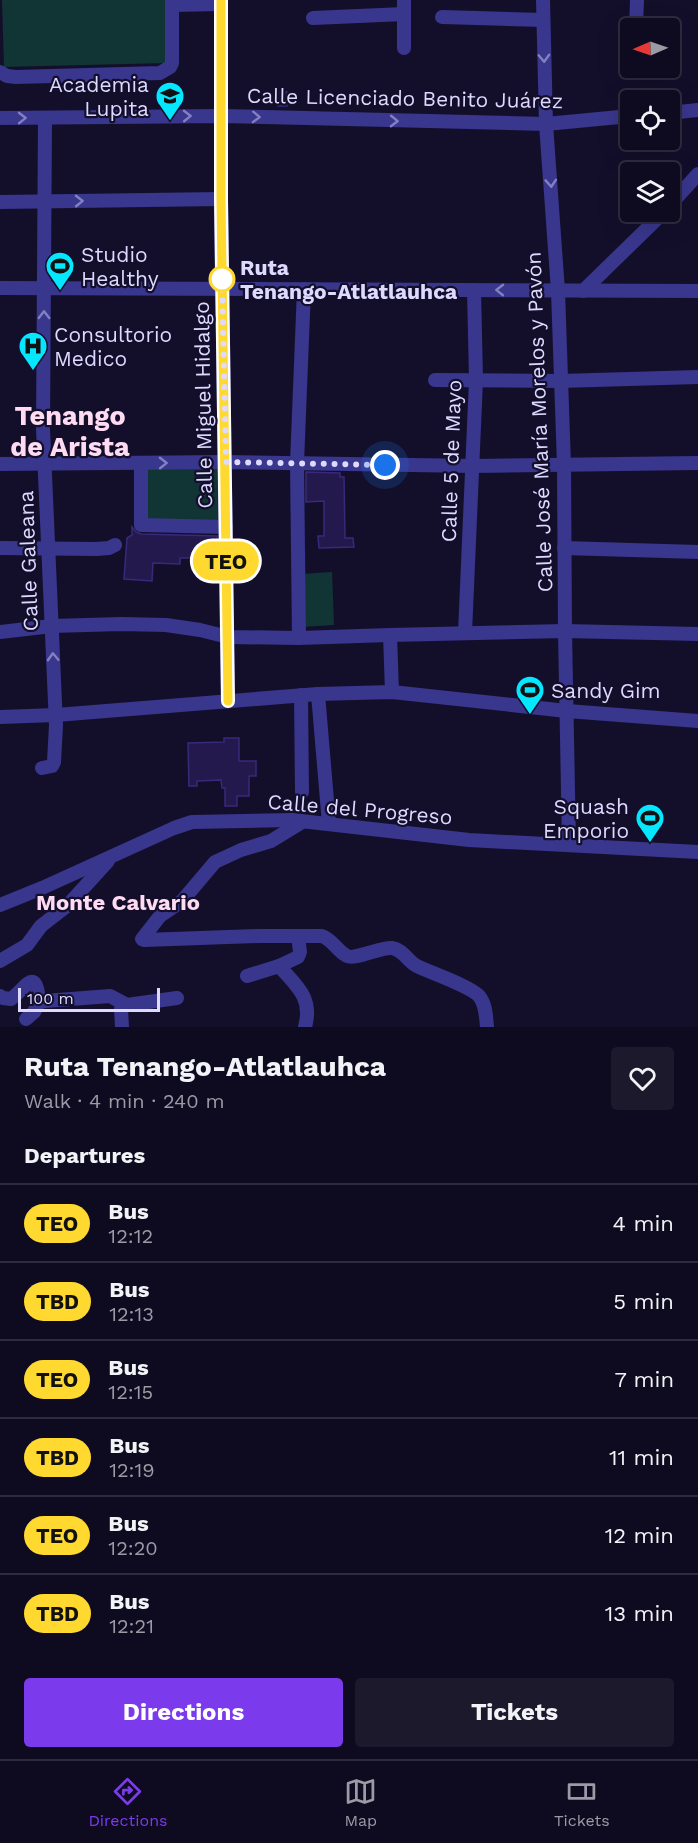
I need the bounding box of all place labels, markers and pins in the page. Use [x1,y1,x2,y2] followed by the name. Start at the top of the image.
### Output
[49,72,149,121] place label: Academia Lupita
[154,80,186,122] school or university icon: Academia Lupita
[81,242,159,291] place label: Studio Healthy
[44,250,76,292] sports icon: Studio Healthy
[240,255,458,304] place label: Ruta Tenango-Atlatlauhca
[209,266,235,292] marker: Ruta Tenango-Atlatlauhca
[54,322,172,371] place label: Consultorio Medico
[17,330,49,372] hospital icon: Consultorio Medico
[514,674,546,716] sports icon: Sandy Gim
[551,678,661,703] place label: Sandy Gim
[543,794,629,843] place label: Squash Emporio
[634,802,666,844] sports icon: Squash Emporio

